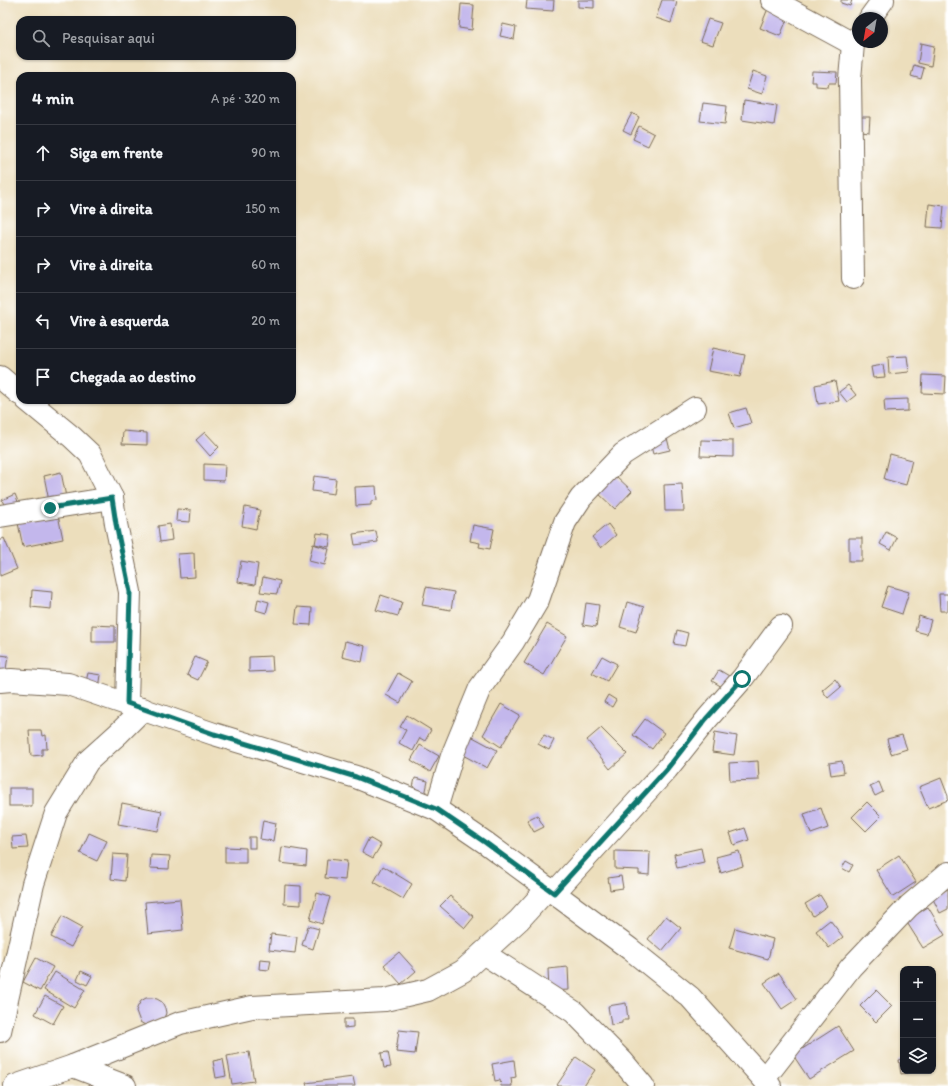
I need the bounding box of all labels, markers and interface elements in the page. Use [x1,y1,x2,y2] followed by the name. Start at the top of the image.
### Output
[852,12,888,48] north arrow
[16,16,296,60] search box
[30,27,52,49] icon: search
[62,29,155,47] text: Pesquisar aqui
[32,88,74,108] text: 4 min
[211,91,280,106] text: A pé · 320 m
[32,142,54,164] icon: ahead
[70,144,163,162] text: Siga em frente
[251,145,280,160] text: 90 m
[32,198,54,220] icon: right
[70,200,153,218] text: Vire à direita
[245,201,280,216] text: 150 m
[32,254,54,276] icon: right
[70,256,153,274] text: Vire à direita
[251,257,280,272] text: 60 m
[32,310,54,332] icon: left
[70,312,169,330] text: Vire à esquerda
[251,313,280,328] text: 20 m
[32,366,54,388] icon: arrive
[70,368,196,386] text: Chegada ao destino
[41,499,59,517] route end
[733,670,751,688] route start
[900,966,936,1074] map controls
[900,966,936,1002] button: +
[900,1002,936,1038] button: −
[900,1038,936,1074] button: layers

